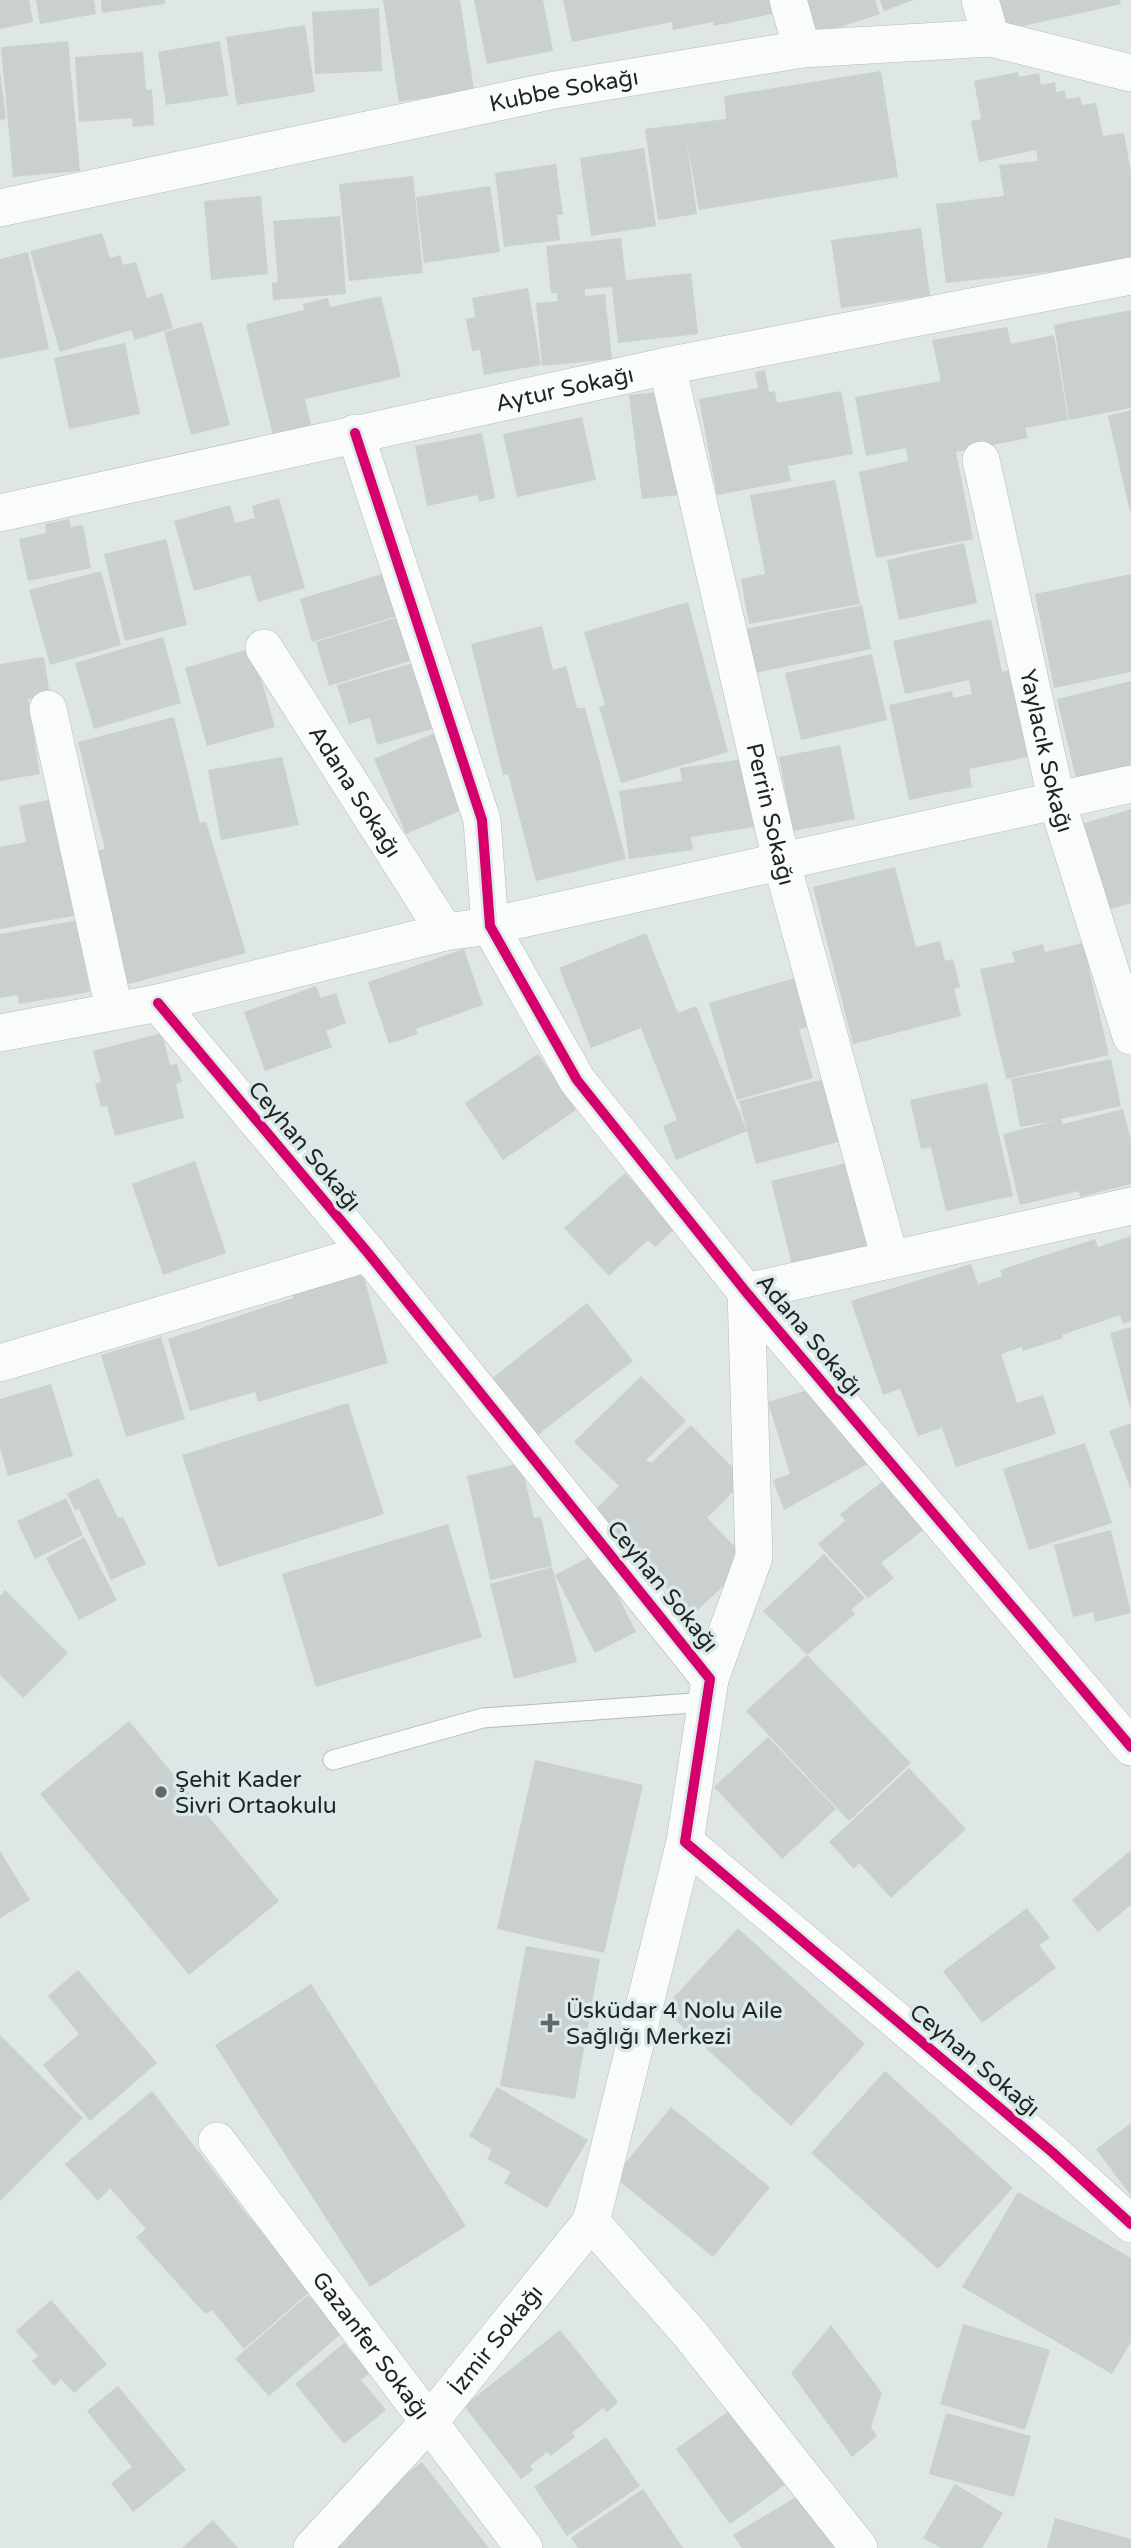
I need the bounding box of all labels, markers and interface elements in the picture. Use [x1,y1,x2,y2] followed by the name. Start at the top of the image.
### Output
[487,63,640,119] street label: Kubbe Sokağı
[493,361,636,418] street label: Aytur Sokağı
[1013,667,1079,836] street label: Yaylacık Sokağı
[302,721,407,863] street label: Adana Sokağı
[739,741,800,889] street label: Perrin Sokağı
[242,1076,367,1217] street label: Ceyhan Sokağı
[750,1269,868,1402] street label: Adana Sokağı
[601,1515,724,1658] street label: Ceyhan Sokağı
[175,1766,337,1820] place label: Şehit Kader Sivri Ortaokulu
[153,1784,169,1800] marker: Şehit Kader Sivri Ortaokulu
[566,1997,783,2051] place label: Üsküdar 4 Nolu Aile Sağlığı Merkezi
[904,1998,1045,2123] street label: Ceyhan Sokağı
[540,2013,560,2033] marker: Üsküdar 4 Nolu Aile Sağlığı Merkezi
[306,2266,435,2426] street label: Gazanfer Sokağı
[444,2280,549,2401] street label: İzmir Sokağı

